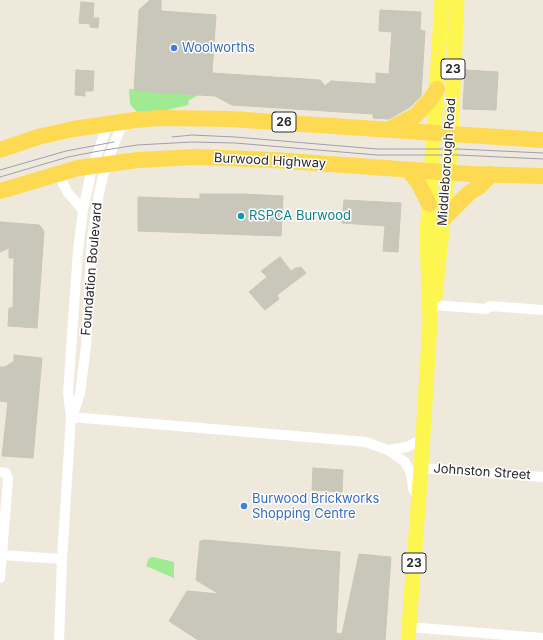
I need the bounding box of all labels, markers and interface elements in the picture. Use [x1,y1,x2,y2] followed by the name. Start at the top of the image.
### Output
[182,40,255,56] place label: Woolworths
[169,43,179,53] marker: Woolworths
[441,59,465,79] road number: 23
[435,98,459,226] street label: Middleborough Road
[272,112,296,132] road number: 26
[214,150,326,172] street label: Burwood Highway
[78,202,106,336] street label: Foundation Boulevard
[249,208,351,224] place label: RSPCA Burwood
[236,211,246,221] marker: RSPCA Burwood
[433,461,531,483] street label: Johnston Street
[252,491,379,522] place label: Burwood Brickworks Shopping Centre
[239,501,249,511] marker: Burwood Brickworks Shopping Centre
[402,553,426,573] road number: 23

